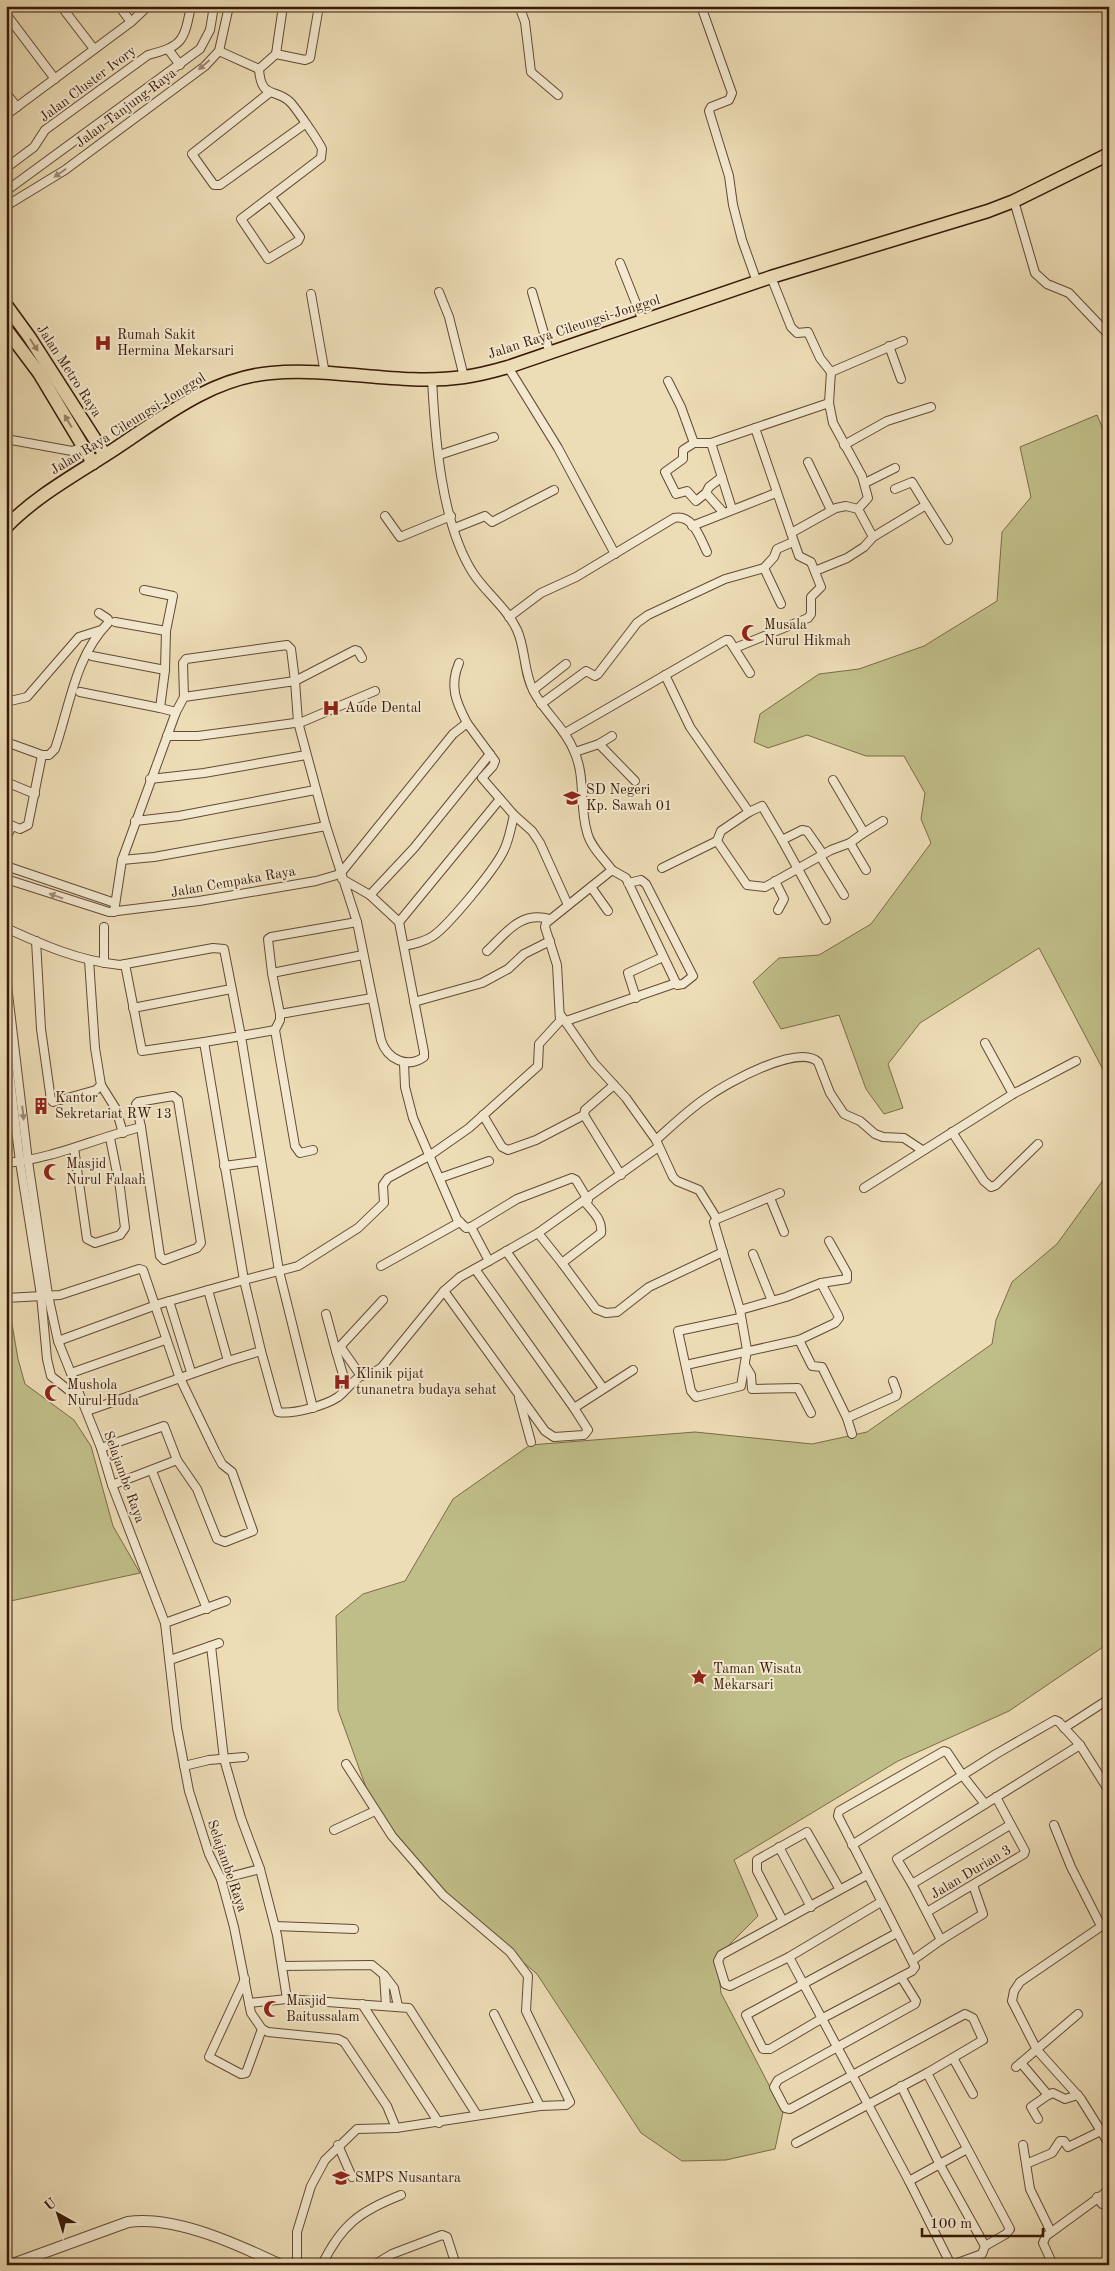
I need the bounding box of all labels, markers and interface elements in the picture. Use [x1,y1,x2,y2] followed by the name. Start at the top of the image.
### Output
[37,43,139,125] street label: Jalan Cluster Ivory
[198,60,211,71] one-way arrow
[73,66,179,150] street label: Jalan Tanjung Raya
[53,168,67,178] one-way arrow
[486,292,662,361] street label: Jalan Raya Cileungsi-Jonggol
[34,322,104,420] street label: Jalan Metro Raya
[117,328,234,358] place label: Rumah Sakit Hermina Mekarsari
[93,333,113,353] hospital icon: Rumah Sakit Hermina Mekarsari
[30,338,39,351] one-way arrow
[48,370,208,478] street label: Jalan Raya Cileungsi-Jonggol
[64,414,73,427] one-way arrow
[764,618,851,648] place label: Musala Nurul Hikmah
[740,623,760,643] mosque icon: Musala Nurul Hikmah
[321,698,341,718] hospital icon: Aude Dental
[345,701,422,715] place label: Aude Dental
[586,783,672,813] place label: SD Negeri Kp. Sawah 01
[562,788,582,808] school or university icon: SD Negeri Kp. Sawah 01
[170,864,297,900] street label: Jalan Cempaka Raya
[48,892,63,900] one-way arrow
[55,1091,172,1121] place label: Kantor Sekretariat RW 13
[31,1096,51,1116] building icon: Kantor Sekretariat RW 13
[19,1105,27,1121] one-way arrow
[66,1157,146,1187] place label: Masjid Nurul Falaah
[42,1162,62,1182] mosque icon: Masjid Nurul Falaah
[356,1367,497,1397] place label: Klinik pijat tunanetra budaya sehat
[332,1372,352,1392] hospital icon: Klinik pijat tunanetra budaya sehat
[67,1378,139,1408] place label: Mushola Nurul Huda
[43,1383,63,1403] mosque icon: Mushola Nurul Huda
[101,1429,147,1525] street label: Selajambe Raya
[713,1662,802,1692] place label: Taman Wisata Mekarsari
[689,1667,709,1687] place icon: Taman Wisata Mekarsari
[205,1818,249,1914] street label: Selajambe Raya
[928,1843,1014,1901] street label: Jalan Durian 3
[286,1994,360,2024] place label: Masjid Baitussalam
[262,1999,282,2019] mosque icon: Masjid Baitussalam
[331,2168,351,2188] school or university icon: SMPS Nusantara
[355,2171,461,2185] place label: SMPS Nusantara
[32,2188,82,2238] north arrow
[42,2196,59,2214] text: U
[922,2206,1044,2238] scale bar
[930,2217,972,2232] text: 100 m

